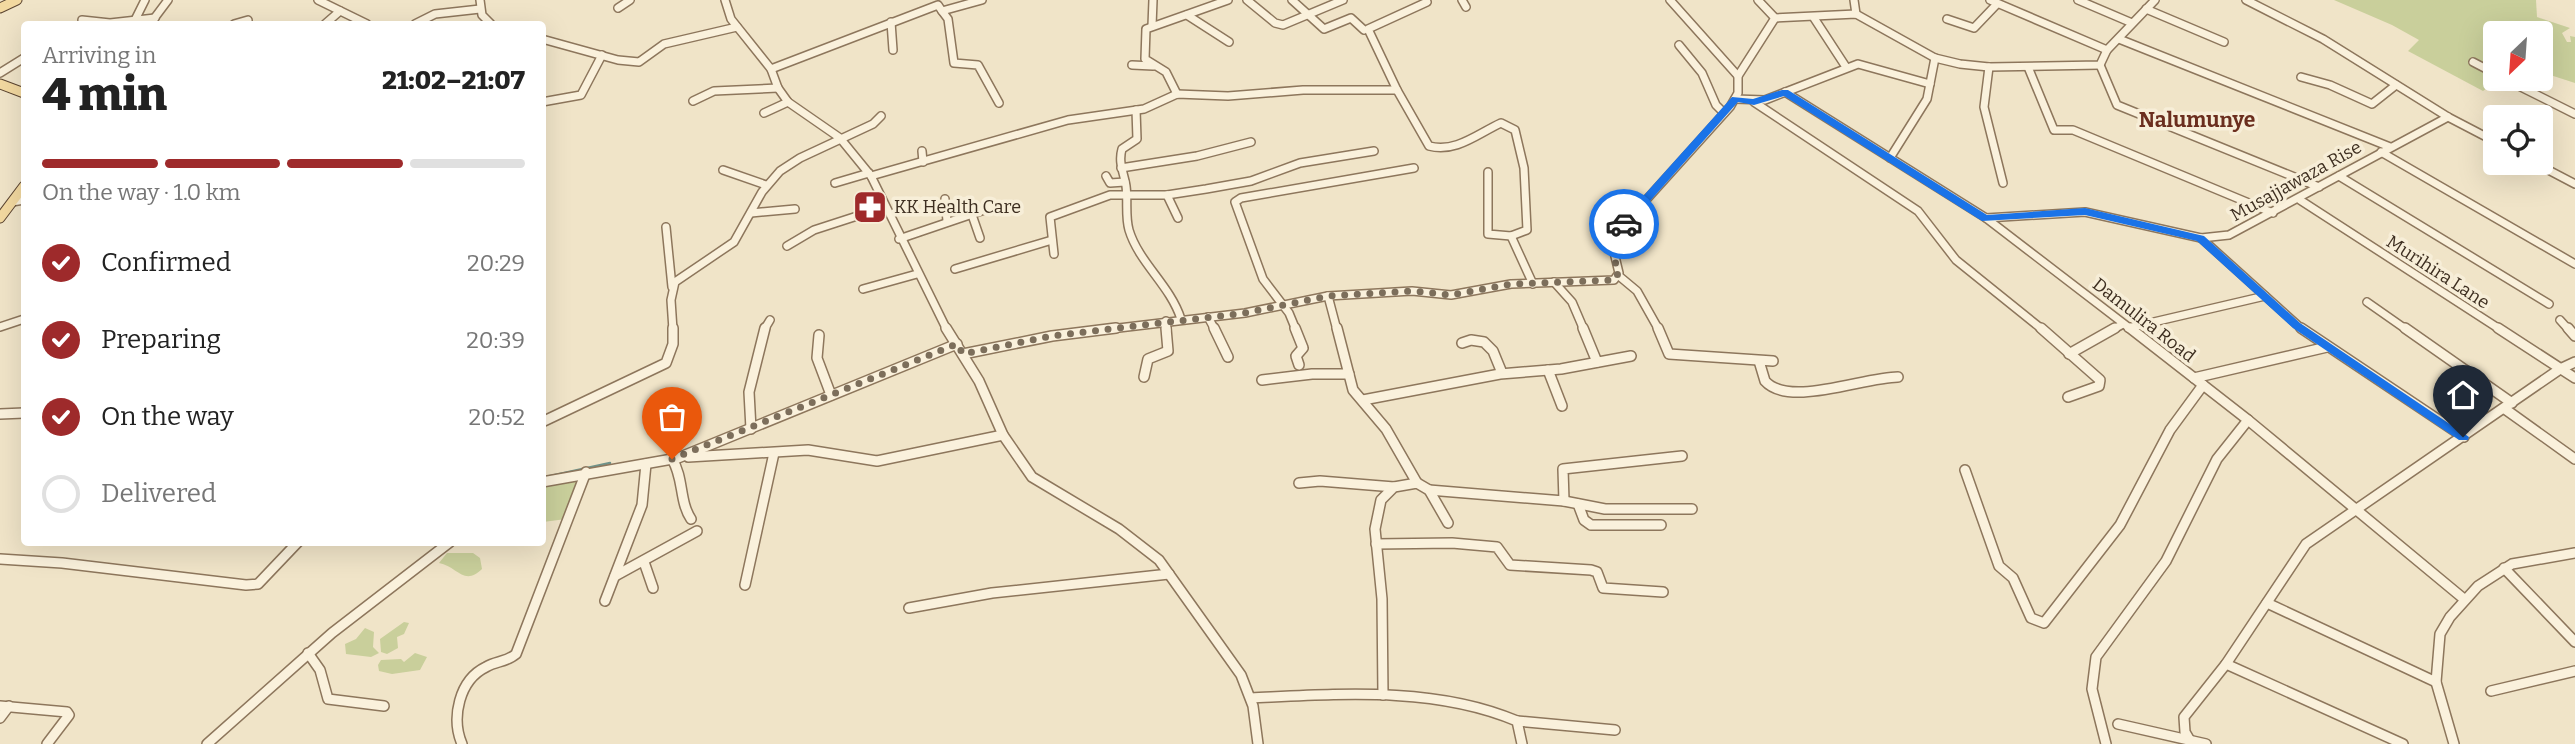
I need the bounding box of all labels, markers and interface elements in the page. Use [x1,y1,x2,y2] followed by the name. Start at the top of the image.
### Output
[2483,21,2553,91] north arrow
[2483,21,2553,175] map controls
[42,41,156,69] text: Arriving in
[382,65,525,96] text: 21:02–21:07
[42,67,167,122] text: 4 min
[2483,105,2553,175] button: locate
[2139,107,2255,133] district label: Nalumunye
[2227,136,2365,226] street label: Musajjawaza Rise
[42,178,240,206] text: On the way · 1.0 km
[851,188,889,226] pharmacy icon: KK Health Care
[1589,189,1659,259] courier
[894,196,1021,218] place label: KK Health Care
[1605,205,1643,243] icon: car
[2382,231,2494,313] street label: Murihira Lane
[42,244,80,282] icon: check
[101,247,231,278] text: Confirmed
[467,249,525,277] text: 20:29
[2088,273,2200,367] street label: Damulira Road
[42,321,80,359] icon: check
[101,324,221,355] text: Preparing
[466,326,525,354] text: 20:39
[2433,365,2493,437] pin
[2444,376,2482,414] icon: home
[642,387,702,459] pin
[42,398,80,436] icon: check
[653,398,691,436] icon: bag
[101,401,234,432] text: On the way
[468,403,525,431] text: 20:52
[101,478,216,509] text: Delivered

